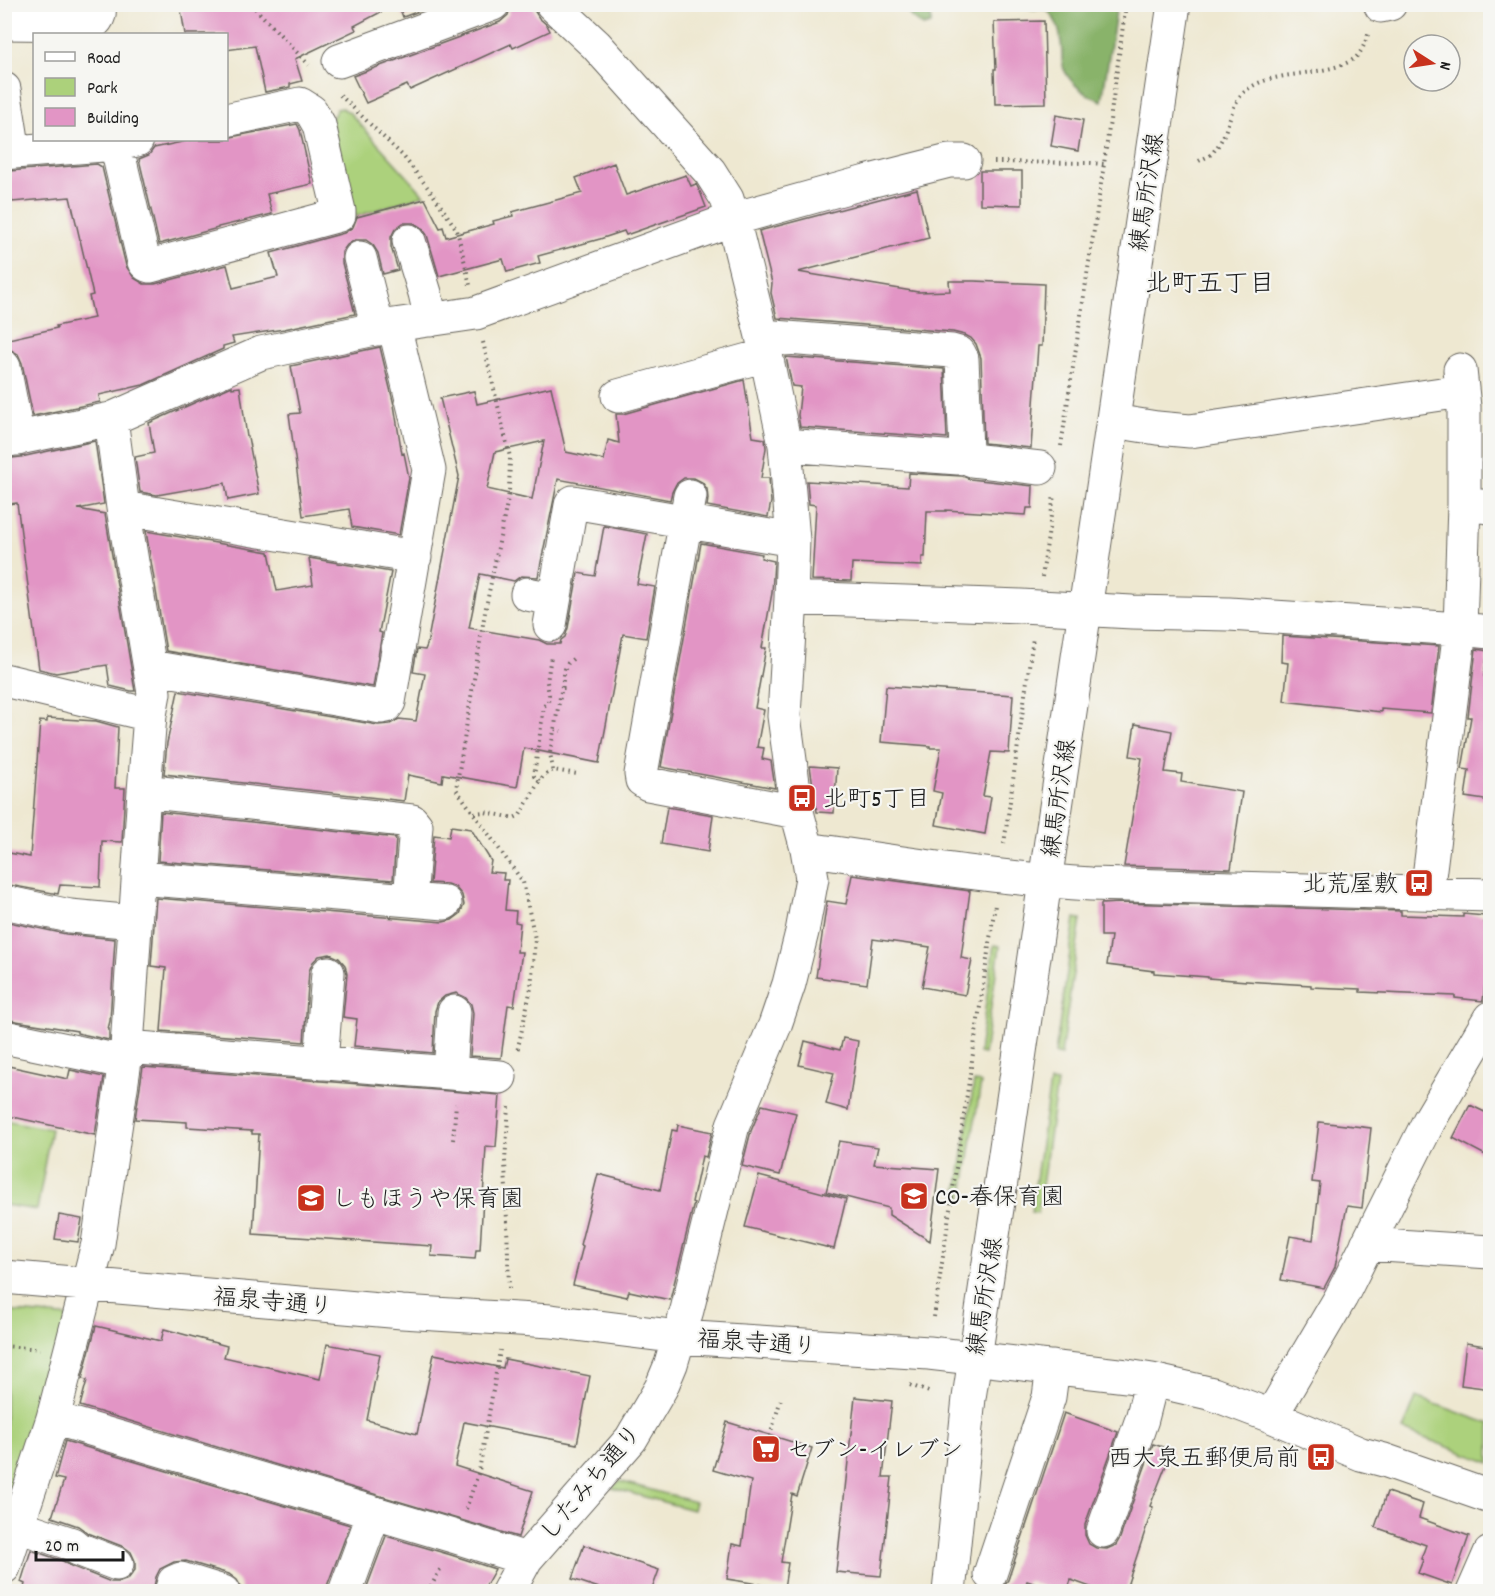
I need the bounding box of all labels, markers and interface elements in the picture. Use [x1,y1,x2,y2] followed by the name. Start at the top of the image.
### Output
[33,33,228,141] legend
[1402,33,1462,93] north arrow
[87,47,121,72] text: Road
[1432,59,1456,72] text: N
[87,77,118,102] text: Park
[87,107,139,132] text: Building
[1124,131,1174,254] street label: 練馬所沢線
[1145,267,1275,304] district label: 北町五丁目
[1036,737,1086,860] street label: 練馬所沢線
[786,782,818,814] bus stop icon: 北町5丁目
[823,784,930,818] place label: 北町5丁目
[1403,867,1435,899] bus stop icon: 北荒屋敷
[1302,869,1398,903] place label: 北荒屋敷
[898,1180,930,1212] school or university icon: CO-春保育園
[295,1182,327,1214] school or university icon: しもほうや保育園
[935,1182,1065,1216] place label: CO-春保育園
[332,1184,524,1218] place label: しもほうや保育園
[961,1235,1013,1358] street label: 練馬所沢線
[211,1282,334,1326] street label: 福泉寺通り
[696,1324,818,1366] street label: 福泉寺通り
[533,1418,651,1550] street label: したみち通り
[750,1433,782,1465] supermarket icon: セブン-イレブン
[787,1435,963,1469] place label: セブン-イレブン
[1305,1441,1337,1473] bus stop icon: 西大泉五郵便局前
[1108,1443,1300,1477] place label: 西大泉五郵便局前
[36,1524,123,1562] scale bar
[45,1535,79,1560] text: 20 m

